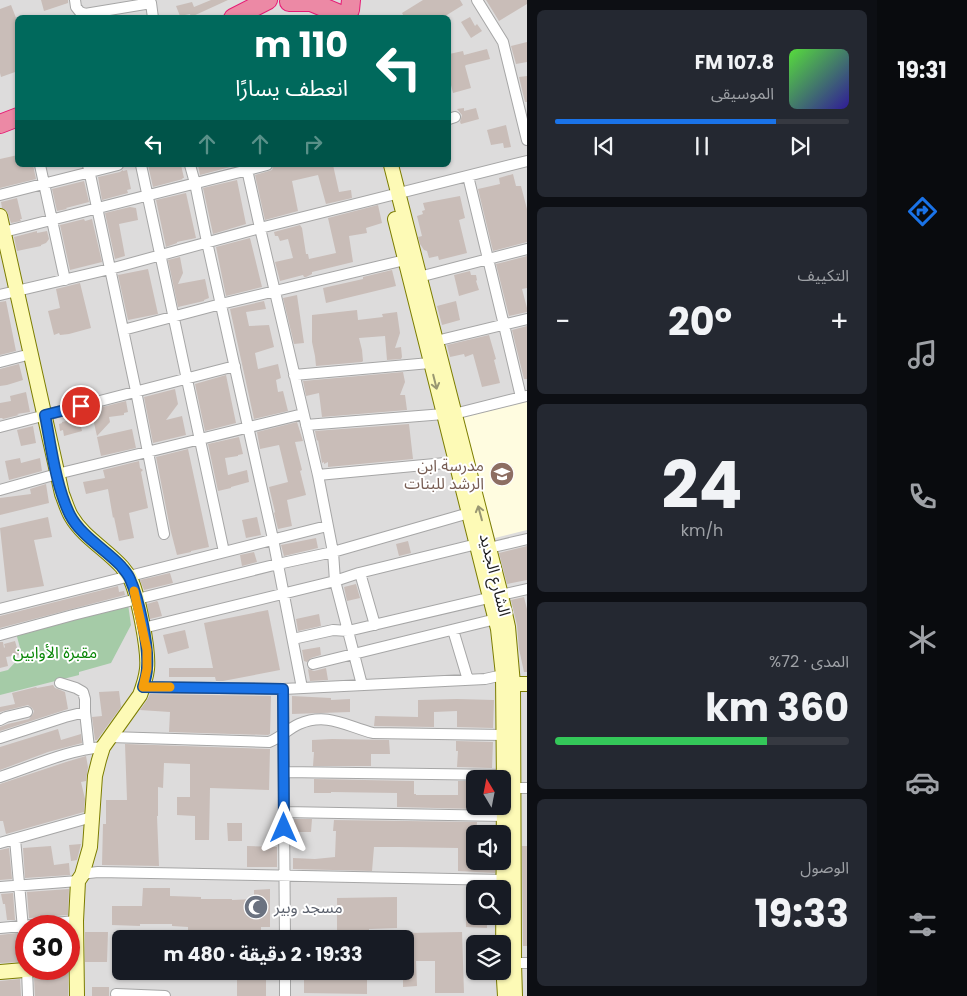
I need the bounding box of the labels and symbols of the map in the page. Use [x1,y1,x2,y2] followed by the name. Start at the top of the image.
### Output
[431,374,440,390] one-way arrow
[60,385,102,427] pin
[404,454,484,495] place label: مدرسة ابن الرشد للبنات
[489,461,515,487] school or university icon: مدرسة ابن الرشد للبنات
[475,506,484,522] one-way arrow
[473,531,516,619] street label: الشارع الجديد
[13,641,97,664] park label: مقبرة الأوابين
[466,770,511,815] north arrow
[257,801,309,853] position arrow
[243,894,269,920] mosque icon: مسجد وبير
[273,896,343,919] place label: مسجد وبير
[15,915,80,980] speed limit sign: 30

